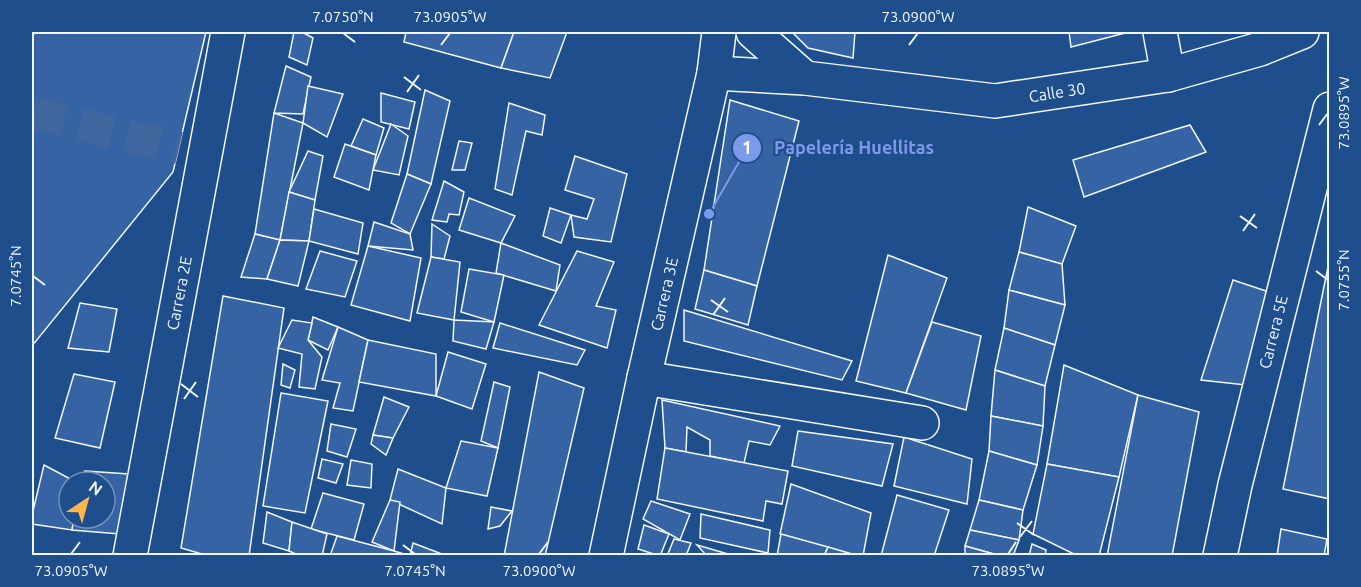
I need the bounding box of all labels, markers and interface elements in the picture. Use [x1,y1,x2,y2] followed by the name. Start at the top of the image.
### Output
[312,8,374,25] text: 7.0750°N
[413,8,487,25] text: 73.0905°W
[881,8,955,25] text: 73.0900°W
[1335,76,1352,150] text: 73.0895°W
[1027,79,1087,105] street label: Calle 30
[732,130,946,166] callout: Papelería Huellitas
[742,137,752,157] text: 1
[774,137,934,157] text: Papelería Huellitas
[7,245,24,307] text: 7.0745°N
[1335,249,1352,311] text: 7.0755°N
[163,254,195,331] street label: Carrera 2E
[647,255,681,333] street label: Carrera 3E
[1255,293,1291,371] street label: Carrera 5E
[57,470,117,530] north arrow
[86,477,106,499] text: N
[34,562,108,579] text: 73.0905°W
[384,562,446,579] text: 7.0745°N
[502,562,576,579] text: 73.0900°W
[971,562,1045,579] text: 73.0895°W

